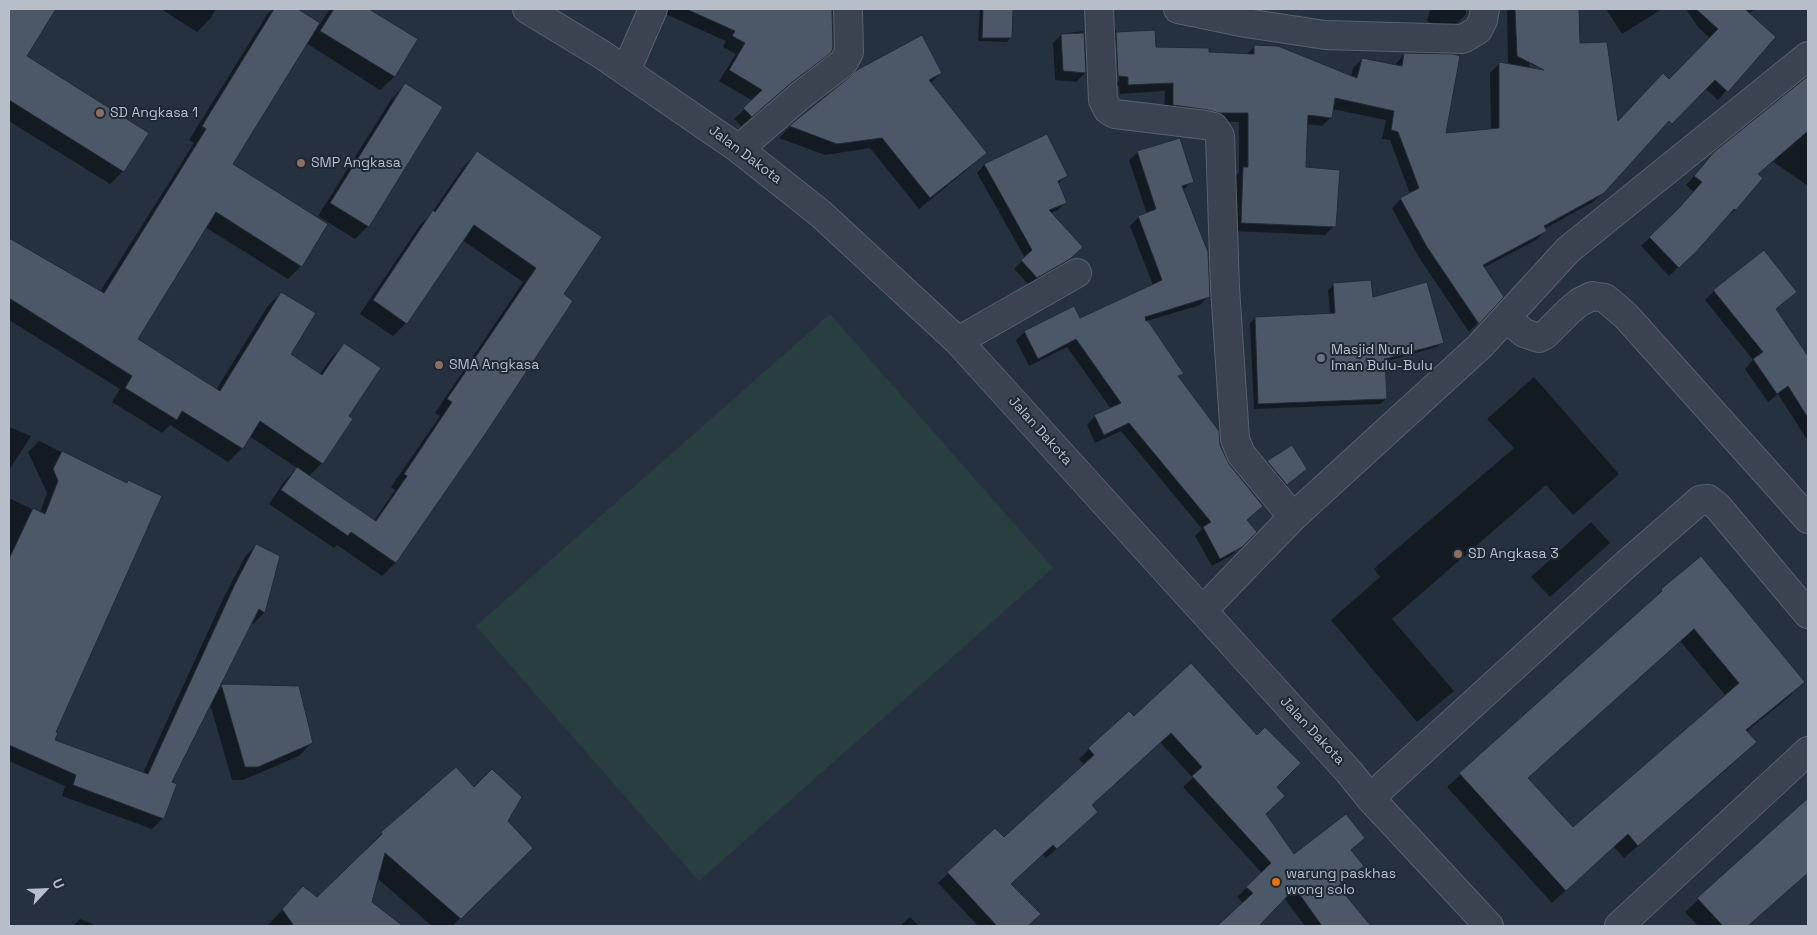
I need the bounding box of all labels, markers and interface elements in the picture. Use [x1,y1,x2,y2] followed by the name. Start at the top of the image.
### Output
[110,105,198,121] place label: SD Angkasa 1
[94,107,106,119] marker: SD Angkasa 1
[705,122,785,188] street label: Jalan Dakota
[311,155,401,171] place label: SMP Angkasa
[295,157,307,169] marker: SMP Angkasa
[1331,342,1433,374] place label: Masjid Nurul Iman Bulu-Bulu
[1315,352,1327,364] marker: Masjid Nurul Iman Bulu-Bulu
[449,357,539,373] place label: SMA Angkasa
[433,359,445,371] marker: SMA Angkasa
[1005,393,1075,469] street label: Jalan Dakota
[1468,546,1559,562] place label: SD Angkasa 3
[1452,548,1464,560] marker: SD Angkasa 3
[1276,693,1348,769] street label: Jalan Dakota
[20,865,70,915] north arrow
[1286,866,1396,899] place label: warung paskhas wong solo
[48,876,69,892] text: U
[1270,876,1282,888] marker: warung paskhas wong solo

